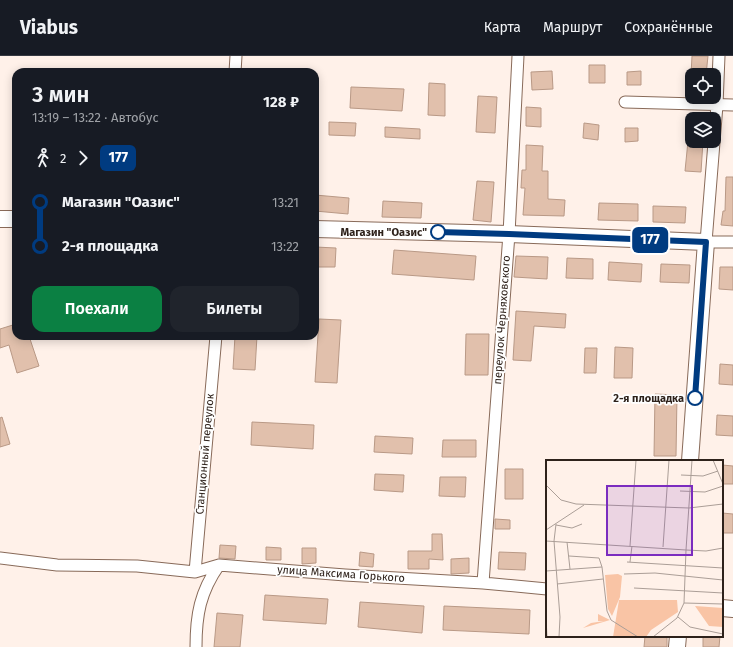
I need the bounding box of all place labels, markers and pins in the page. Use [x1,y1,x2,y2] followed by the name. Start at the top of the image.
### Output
[430,224,446,240] marker: Магазин "Оазис"
[341,226,427,239] place label: Магазин "Оазис"
[687,390,703,406] marker: 2-я площадка
[613,392,684,405] place label: 2-я площадка

